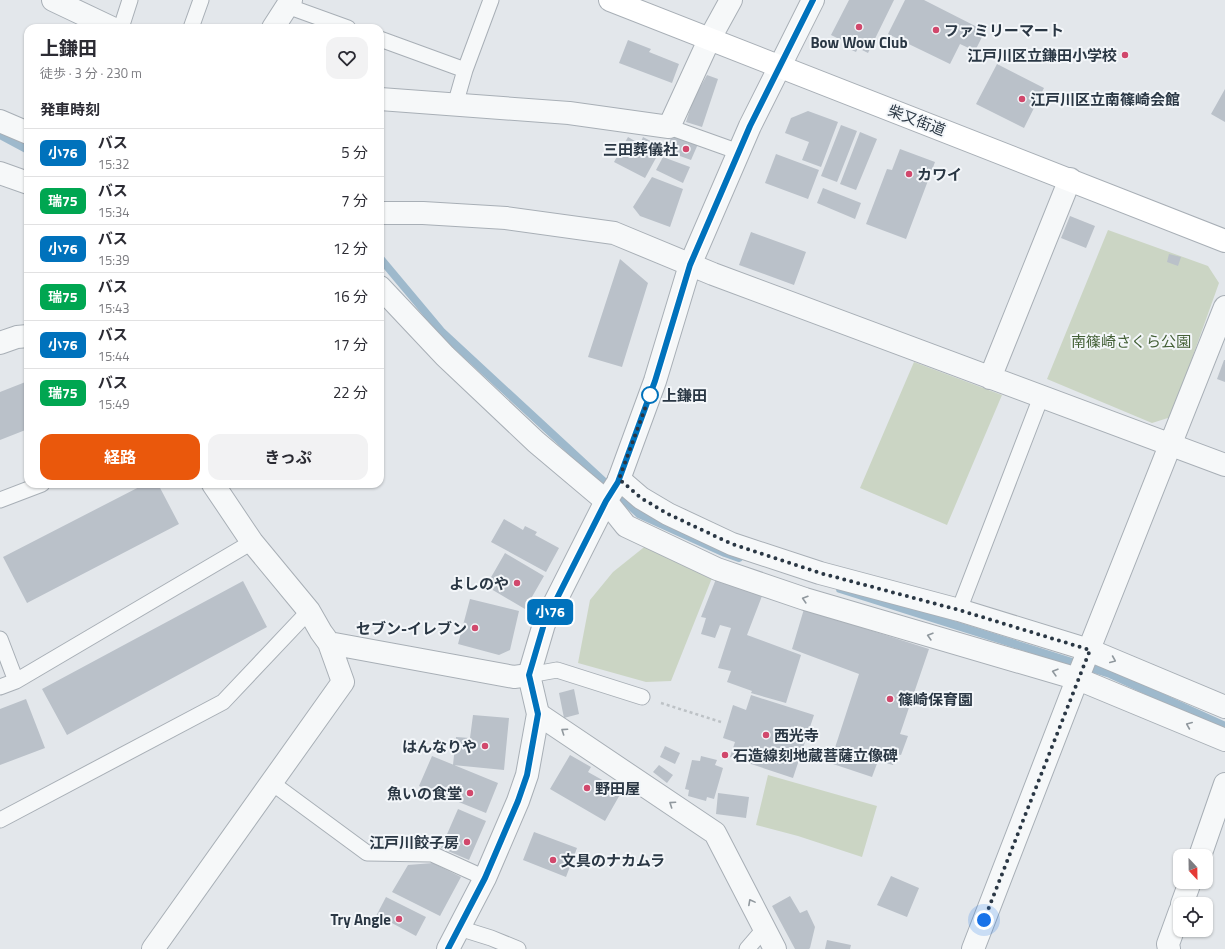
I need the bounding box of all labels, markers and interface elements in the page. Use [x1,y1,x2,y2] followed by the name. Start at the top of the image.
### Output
[944,19,1064,42] place label: ファミリーマート
[854,22,864,32] marker: Bow Wow Club
[931,25,941,35] marker: ファミリーマート
[810,31,908,54] place label: Bow Wow Club
[40,33,97,62] text: 上鎌田
[326,37,368,79] button: heart
[967,44,1117,67] place label: 江戸川区立鎌田小学校
[1120,50,1130,60] marker: 江戸川区立鎌田小学校
[40,63,142,83] text: 徒歩 · 3 分 · 230 m
[1030,88,1180,111] place label: 江戸川区立南篠崎会館
[1017,94,1027,104] marker: 江戸川区立南篠崎会館
[40,98,100,121] text: 発車時刻
[885,99,949,141] street label: 柴又街道
[98,131,128,154] text: バス
[603,138,678,161] place label: 三田葬儀社
[341,141,368,164] text: 5 分
[48,142,78,163] text: 小76
[681,144,691,154] marker: 三田葬儀社
[98,154,130,174] text: 15:32
[917,163,962,186] place label: カワイ
[904,169,914,179] marker: カワイ
[98,179,128,202] text: バス
[341,189,368,212] text: 7 分
[48,190,78,211] text: 瑞75
[98,202,130,222] text: 15:34
[98,227,128,250] text: バス
[333,237,368,260] text: 12 分
[48,238,78,259] text: 小76
[98,250,130,270] text: 15:39
[98,275,128,298] text: バス
[333,285,368,308] text: 16 分
[48,286,78,307] text: 瑞75
[98,298,130,318] text: 15:43
[98,323,128,346] text: バス
[1071,330,1191,353] park label: 南篠崎さくら公園
[333,333,368,356] text: 17 分
[48,334,78,355] text: 小76
[98,346,130,366] text: 15:44
[98,371,128,394] text: バス
[333,381,368,404] text: 22 分
[48,382,78,403] text: 瑞75
[662,384,707,407] place label: 上鎌田
[641,386,659,404] marker: 上鎌田
[98,394,130,414] text: 15:49
[40,434,200,480] button: 経路
[208,434,368,480] button: きっぷ
[449,572,509,595] place label: よしのや
[512,578,522,588] marker: よしのや
[802,595,809,604] one-way arrow
[527,599,573,625] line badge: 小76
[535,601,565,622] text: 小76
[356,617,467,640] place label: セブン-イレブン
[470,623,480,633] marker: セブン-イレブン
[927,632,934,641] one-way arrow
[1109,655,1116,663] one-way arrow
[1052,668,1059,677] one-way arrow
[898,688,973,711] place label: 篠崎保育園
[885,694,895,704] marker: 篠崎保育園
[1186,721,1193,729] one-way arrow
[774,724,819,747] place label: 西光寺
[561,728,568,736] one-way arrow
[761,730,771,740] marker: 西光寺
[402,735,477,758] place label: はんなりや
[480,741,490,751] marker: はんなりや
[733,744,898,767] place label: 石造線刻地蔵菩薩立像碑
[720,750,730,760] marker: 石造線刻地蔵菩薩立像碑
[595,777,640,800] place label: 野田屋
[387,782,462,805] place label: 魚いの食堂
[582,783,592,793] marker: 野田屋
[465,788,475,798] marker: 魚いの食堂
[669,801,676,809] one-way arrow
[369,831,459,854] place label: 江戸川餃子房
[462,837,472,847] marker: 江戸川餃子房
[561,849,665,872] place label: 文具のナカムラ
[1173,849,1213,889] north arrow
[1173,849,1213,937] map controls
[548,855,558,865] marker: 文具のナカムラ
[1173,897,1213,937] button: locate
[748,899,756,906] one-way arrow
[330,908,391,931] place label: Try Angle
[974,910,994,930] your location
[394,914,404,924] marker: Try Angle

